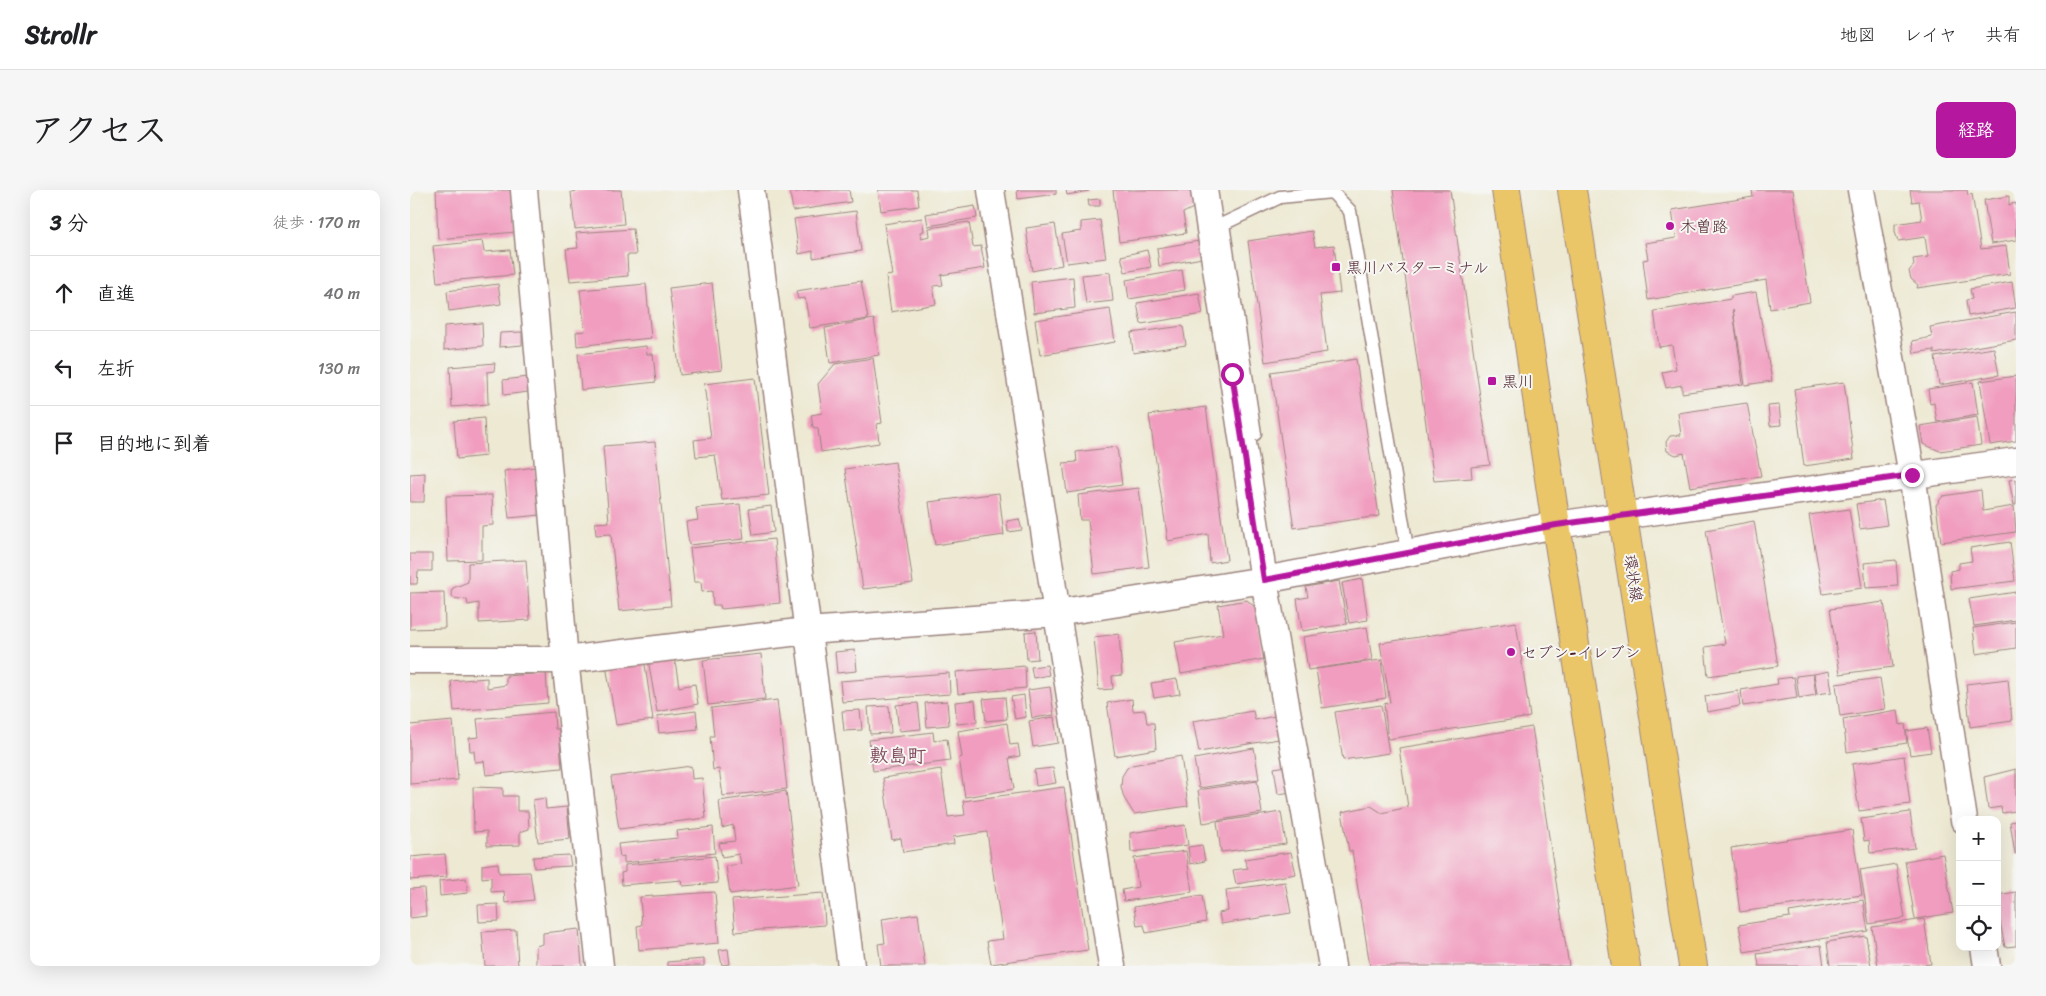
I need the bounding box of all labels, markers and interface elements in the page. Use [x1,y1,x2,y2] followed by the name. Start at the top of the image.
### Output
[25,14,96,56] text: Strollr
[1840,19,1876,51] text: 地図
[1904,19,1957,51] text: レイヤ
[1985,19,2021,51] text: 共有
[30,99,168,161] text: アクセス
[1936,102,2016,158] button: 経路
[50,204,88,242] text: 3 分
[273,208,360,237] text: 徒歩 · 170 m
[1680,212,1728,241] place label: 木曽路
[1664,220,1676,232] marker: 木曽路
[1346,253,1489,282] place label: 黒川バスターミナル
[1330,261,1342,273] marker: 黒川バスターミナル
[97,277,135,310] text: 直進
[50,279,78,307] icon: ahead
[323,279,360,308] text: 40 m
[97,352,135,385] text: 左折
[50,354,78,382] icon: left
[318,354,360,383] text: 130 m
[1221,363,1244,386] route start
[1502,367,1534,396] place label: 黒川
[1486,375,1498,387] marker: 黒川
[97,427,211,460] text: 目的地に到着
[50,429,78,457] icon: arrive
[1901,464,1924,487] route end
[1615,552,1652,604] street label: 環状線
[1521,638,1640,667] place label: セブン-イレブン
[1505,646,1517,658] marker: セブン-イレブン
[869,739,927,772] district label: 敷島町
[1956,816,2001,951] map controls
[1956,816,2001,861] button: +
[1956,861,2001,906] button: −
[1956,906,2001,951] button: locate

